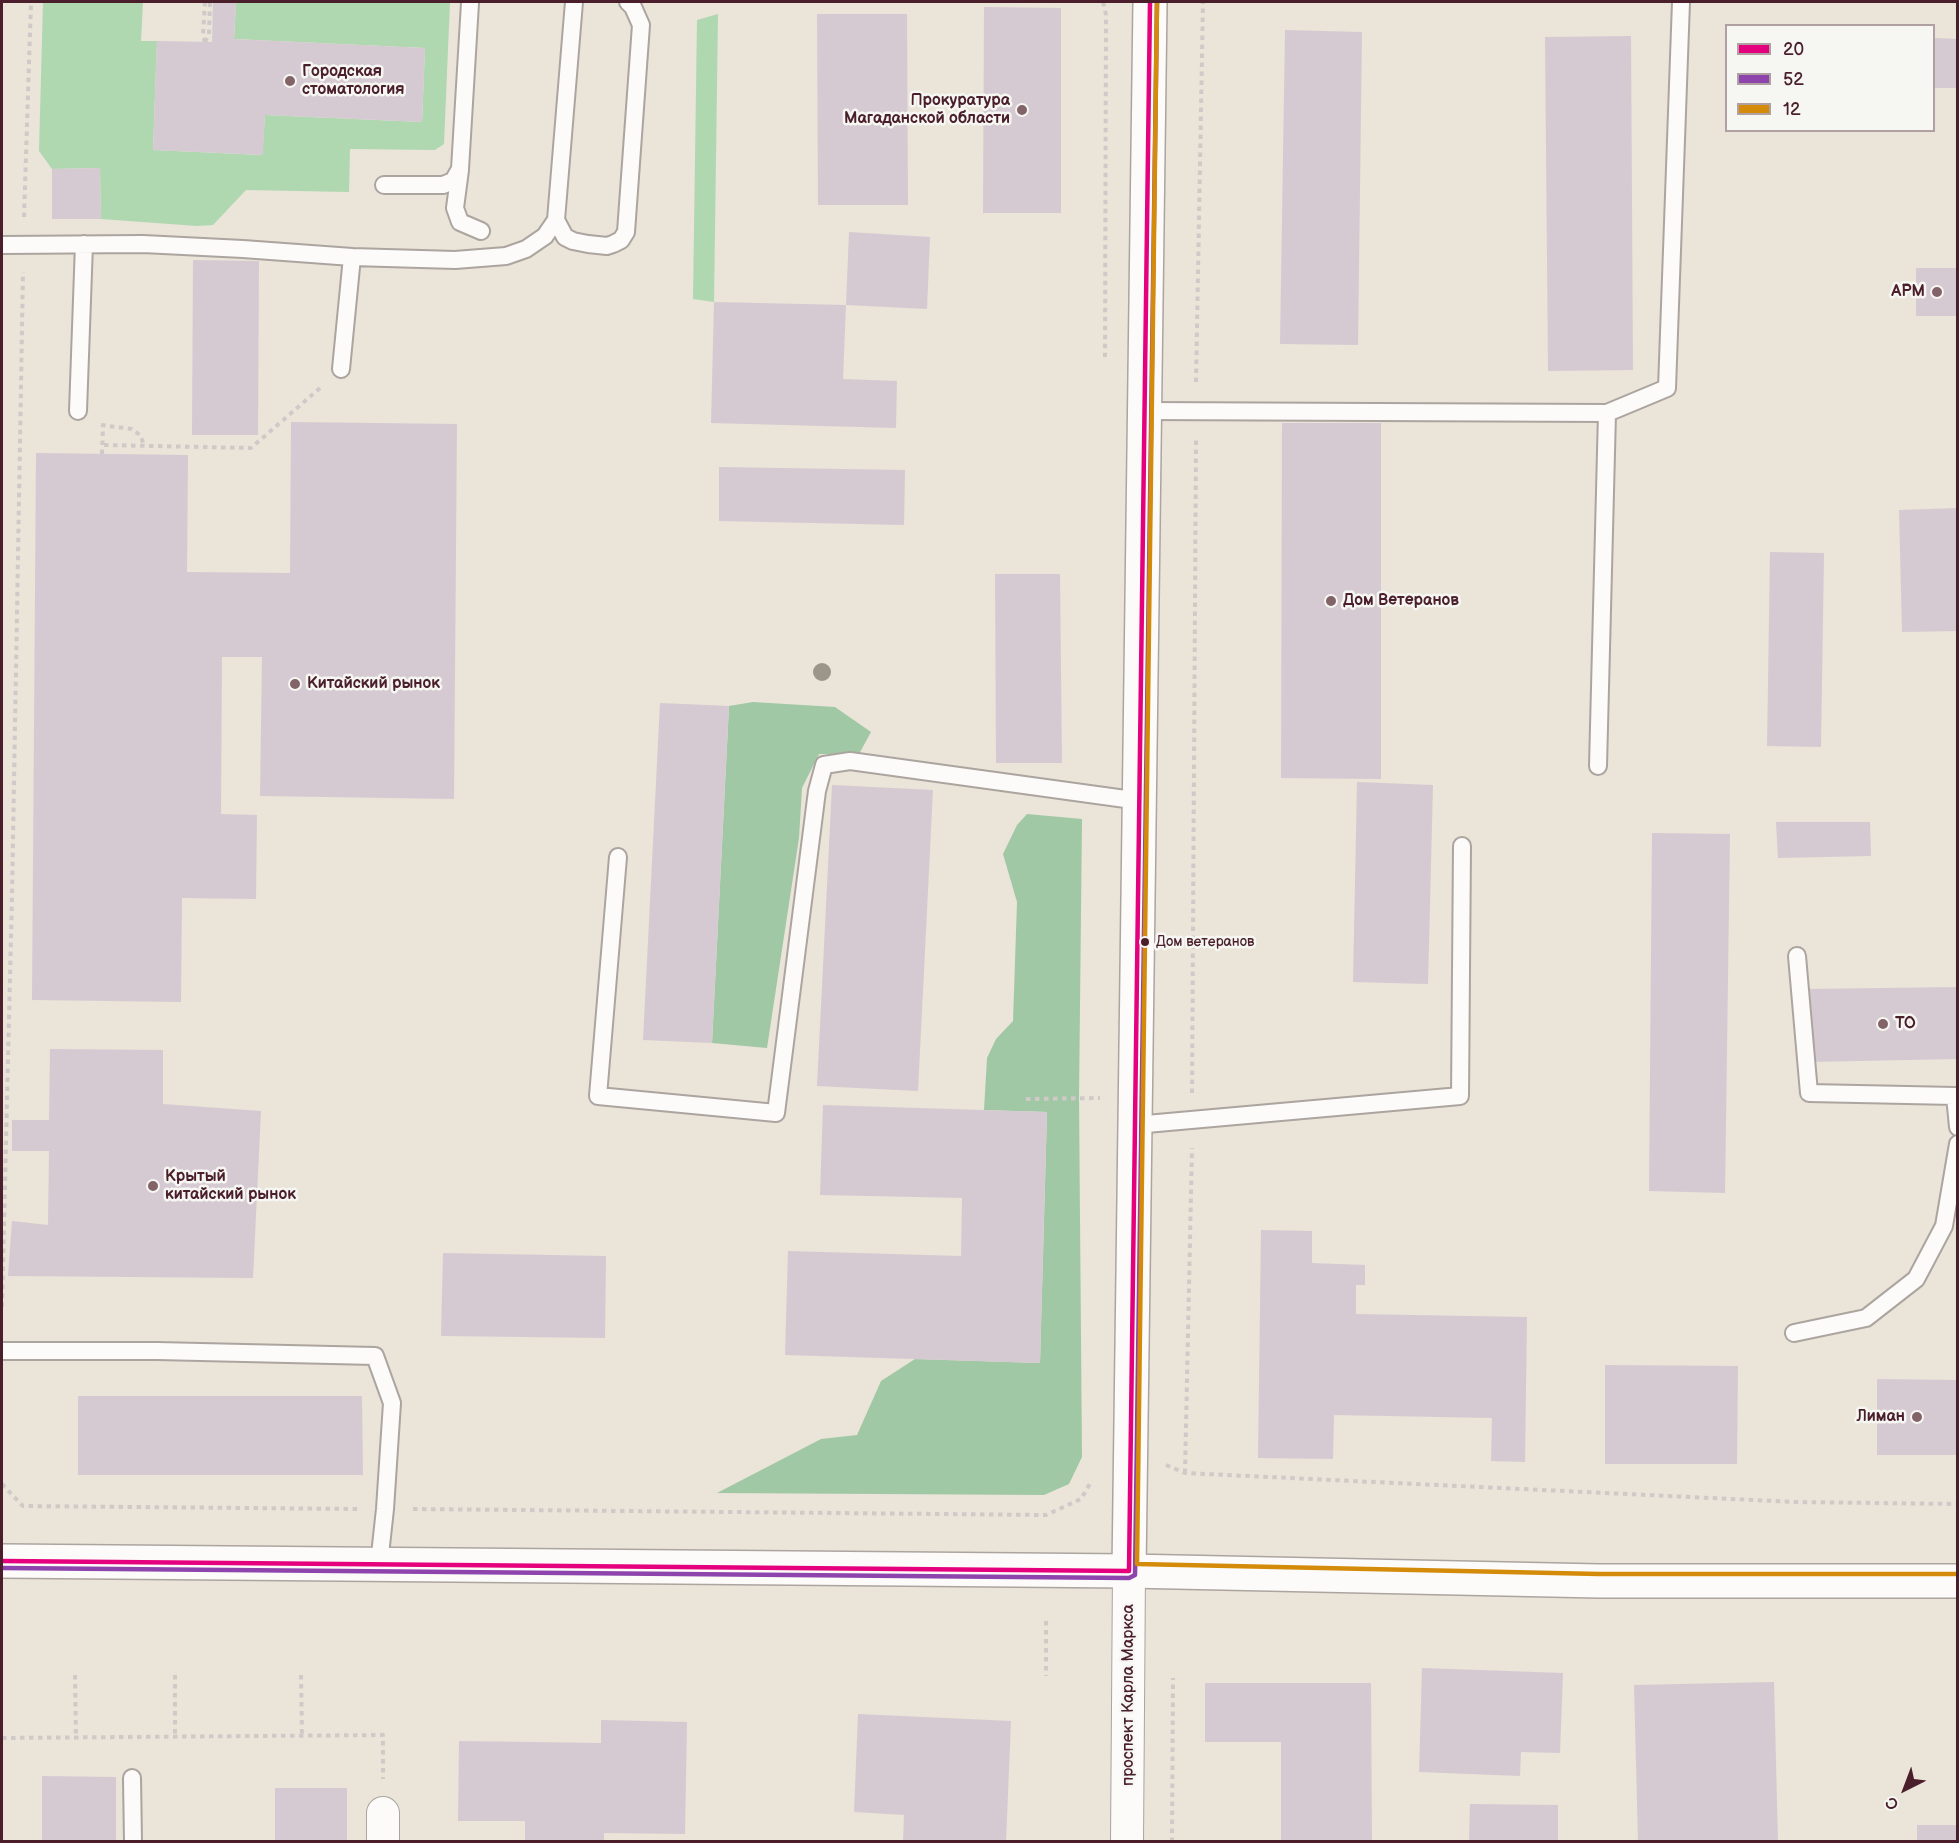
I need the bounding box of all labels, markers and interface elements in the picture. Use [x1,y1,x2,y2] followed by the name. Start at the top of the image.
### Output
[1725,24,1935,132] legend
[1783,39,1804,60] text: 20
[302,62,405,100] place label: Городская стоматология
[1783,69,1804,90] text: 52
[283,74,297,88] marker: Городская стоматология
[844,91,1010,129] place label: Прокуратура Магаданской области
[1783,99,1801,120] text: 12
[1015,103,1029,117] marker: Прокуратура Магаданской области
[1891,282,1925,302] place label: АРМ
[1930,285,1944,299] marker: АРМ
[1343,591,1459,611] place label: Дом Ветеранов
[1324,594,1338,608] marker: Дом Ветеранов
[307,674,440,694] place label: Китайский рынок
[288,677,302,691] marker: Китайский рынок
[1156,934,1254,950] place label: Дом ветеранов
[1139,936,1151,948] marker: Дом ветеранов
[1895,1014,1916,1034] place label: ТО
[1876,1017,1890,1031] marker: ТО
[165,1167,296,1205] place label: Крытый китайский рынок
[146,1179,160,1193] marker: Крытый китайский рынок
[1856,1407,1905,1427] place label: Лиман
[1910,1410,1924,1424] marker: Лиман
[1119,1604,1139,1786] street label: проспект Карла Маркса
[1875,1759,1935,1819] north arrow
[1882,1792,1903,1814] text: С

